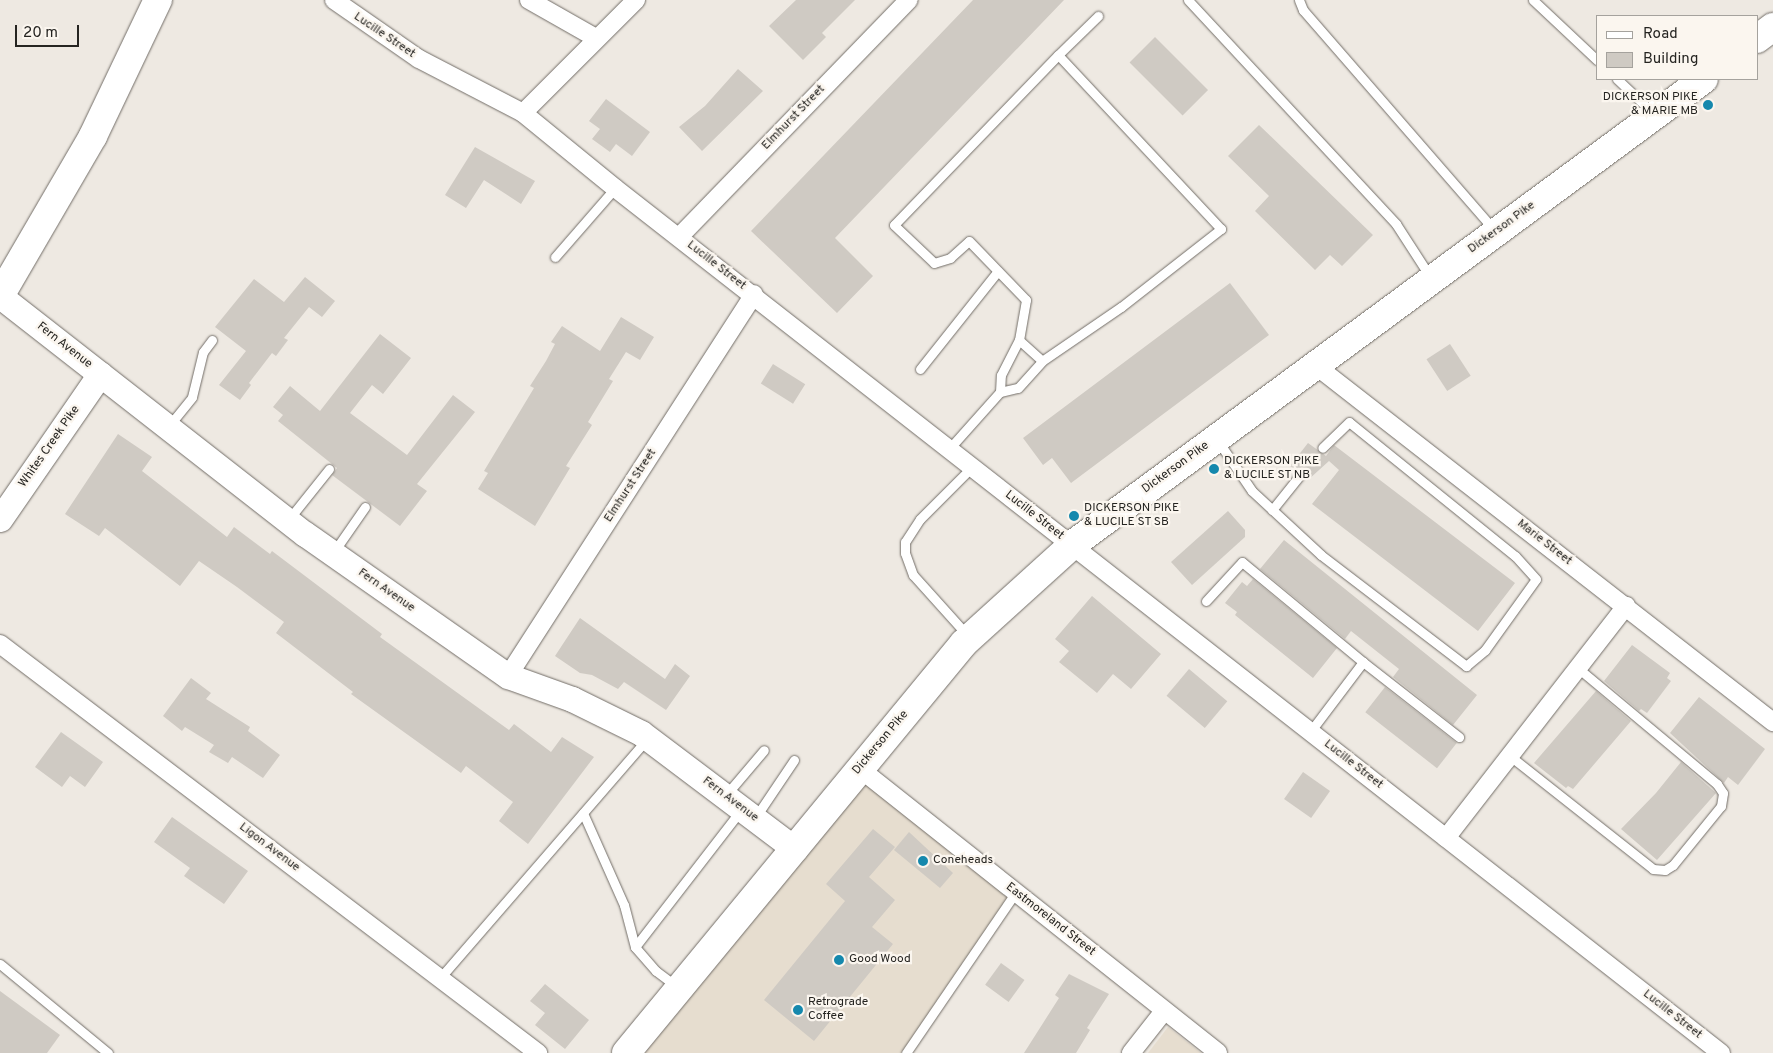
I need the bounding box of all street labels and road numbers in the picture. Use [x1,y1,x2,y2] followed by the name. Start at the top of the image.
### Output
[351,10,417,62] street label: Lucille Street
[759,83,829,153] street label: Elmhurst Street
[1466,199,1538,257] street label: Dickerson Pike
[684,238,748,294] street label: Lucille Street
[33,320,95,372] street label: Fern Avenue
[16,403,84,491] street label: Whites Creek Pike
[1140,439,1212,497] street label: Dickerson Pike
[602,447,660,525] street label: Elmhurst Street
[1002,488,1066,544] street label: Lucille Street
[1514,517,1574,569] street label: Marie Street
[355,566,417,616] street label: Fern Avenue
[850,708,912,778] street label: Dickerson Pike
[1321,737,1385,793] street label: Lucille Street
[699,774,761,826] street label: Fern Avenue
[236,820,302,876] street label: Ligon Avenue
[1002,880,1098,960] street label: Eastmoreland Street
[1640,987,1704,1043] street label: Lucille Street

